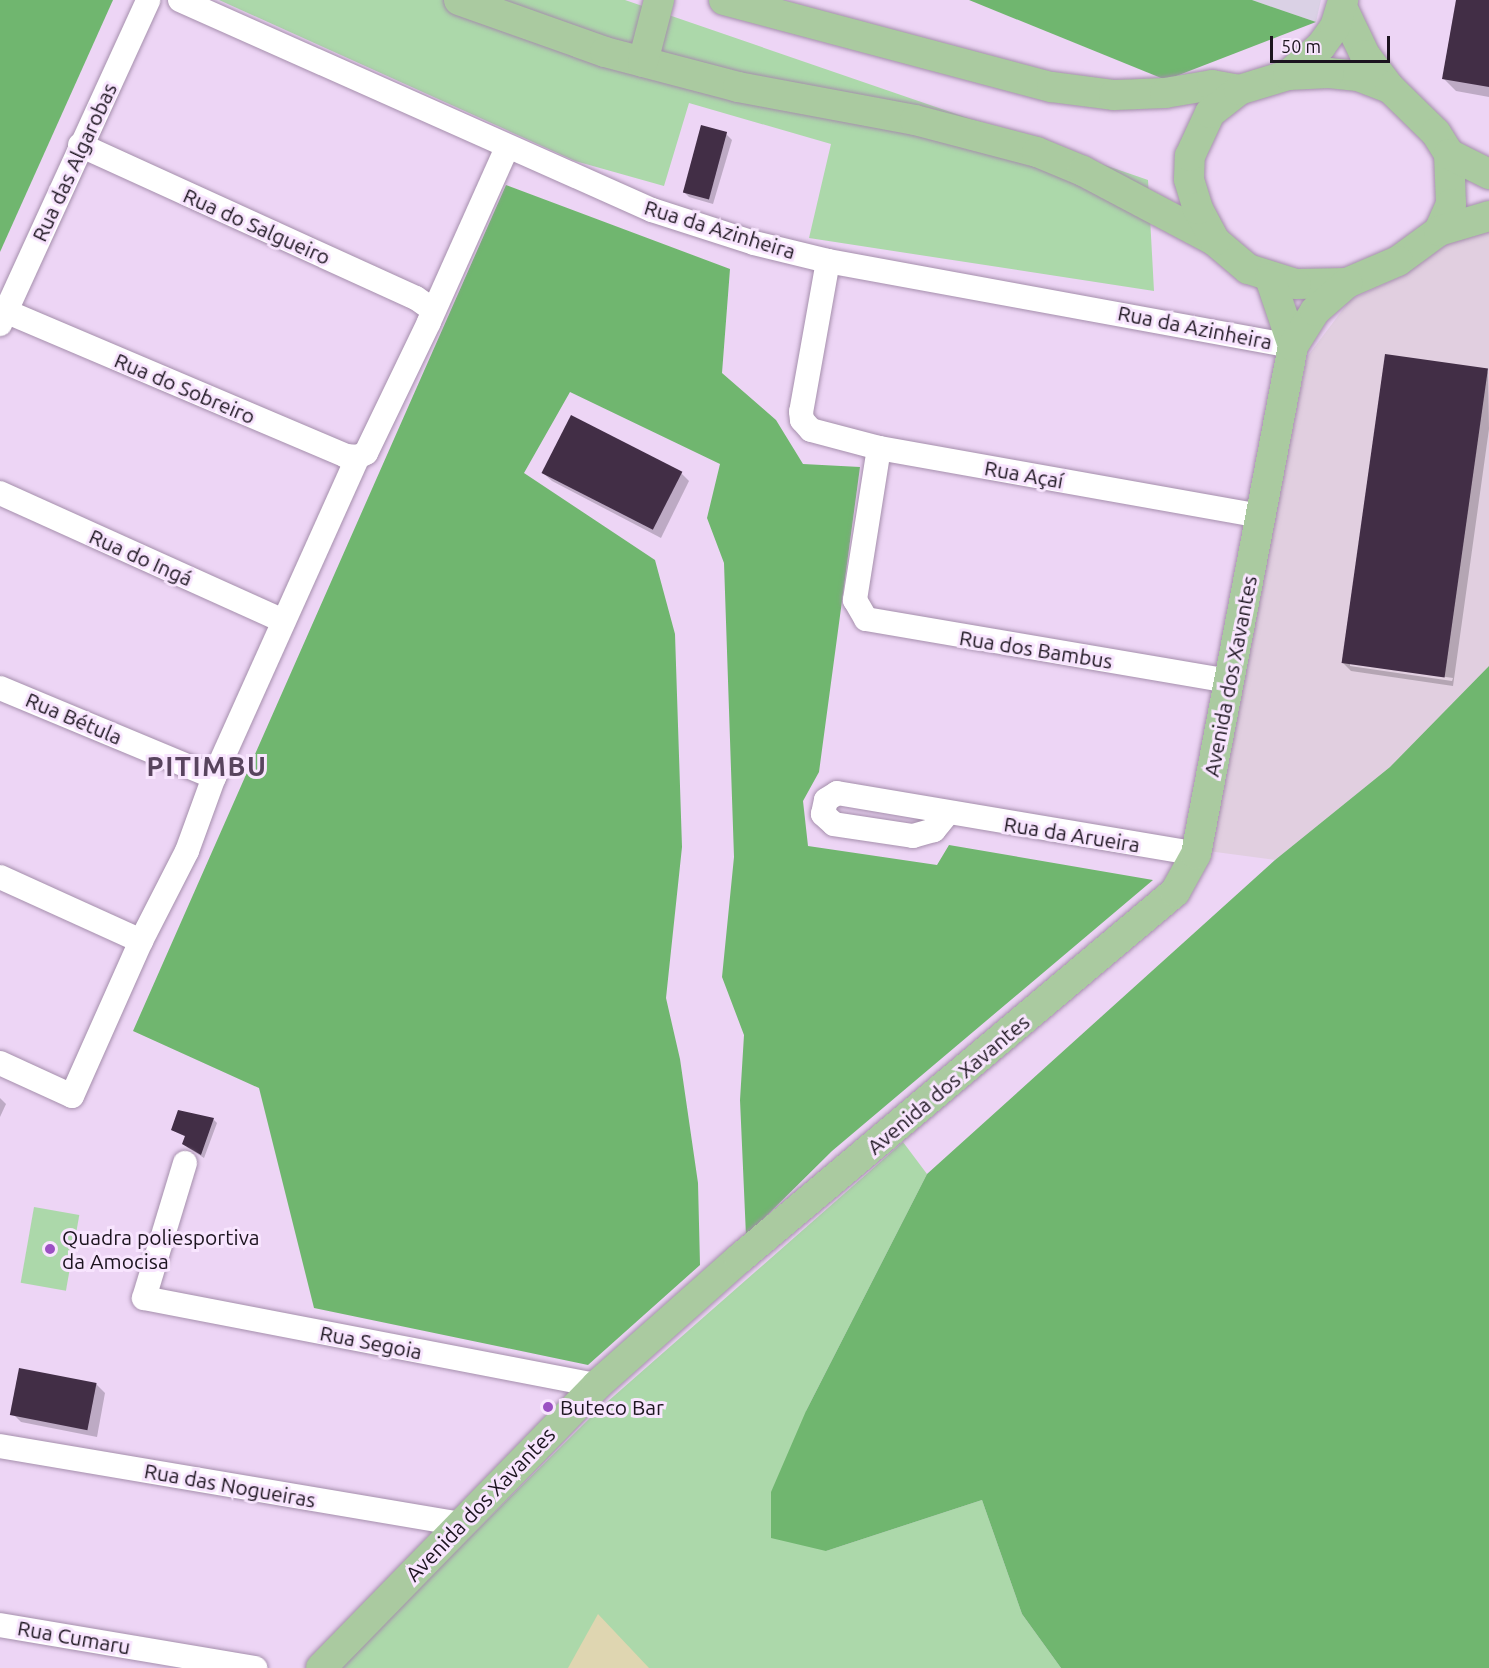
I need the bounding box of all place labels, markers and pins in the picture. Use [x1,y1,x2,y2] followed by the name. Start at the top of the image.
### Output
[62,1224,260,1274] place label: Quadra poliesportiva da Amocisa
[43,1242,57,1256] marker: Quadra poliesportiva da Amocisa
[560,1394,664,1420] place label: Buteco Bar
[541,1400,555,1414] marker: Buteco Bar

